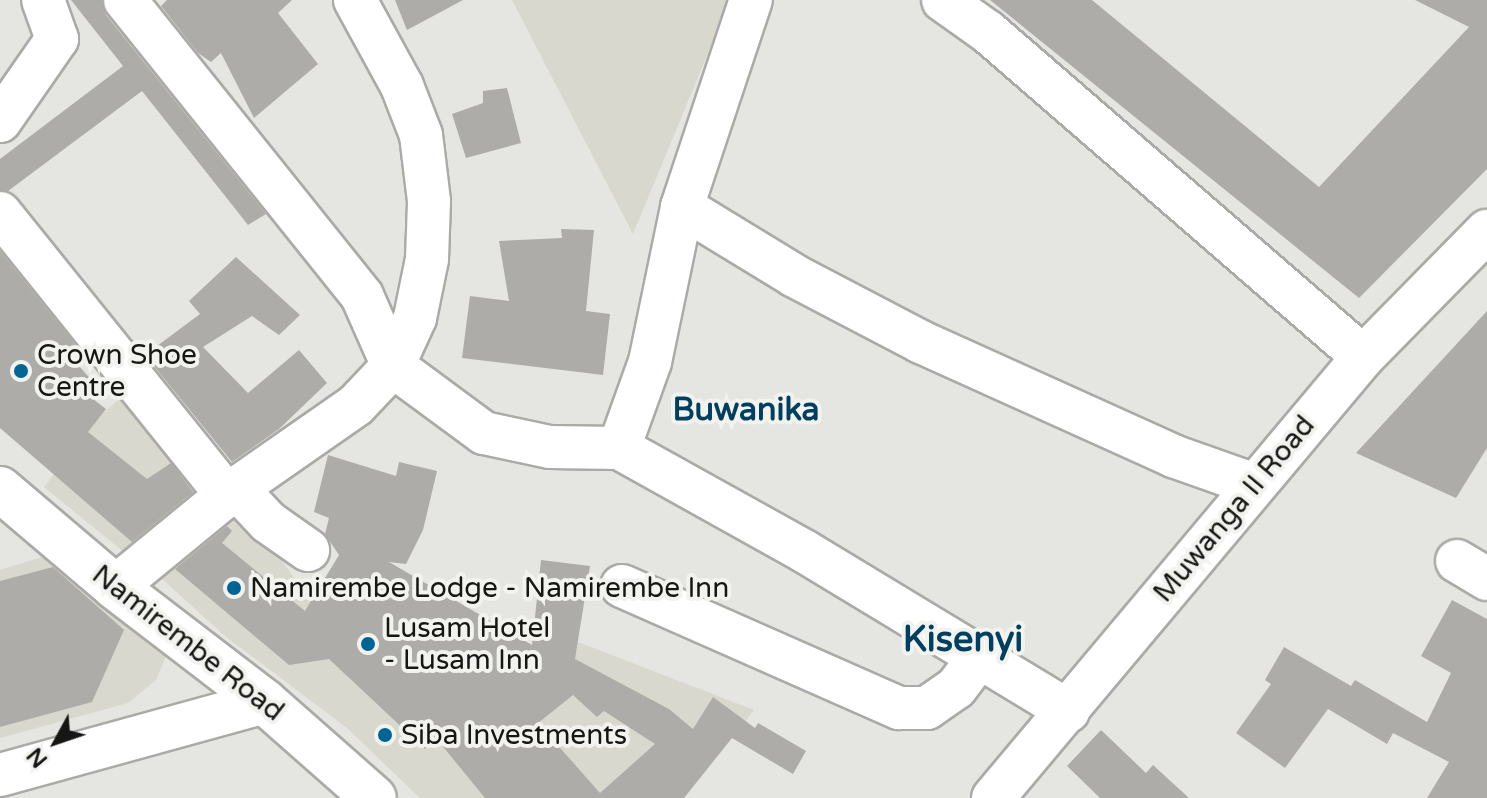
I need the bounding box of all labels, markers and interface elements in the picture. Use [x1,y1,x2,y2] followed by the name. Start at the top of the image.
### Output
[37,338,197,404] place label: Crown Shoe Centre
[12,362,30,380] marker: Crown Shoe Centre
[672,391,820,429] district label: Buwanika
[1146,409,1322,609] street label: Muwanga II Road
[85,558,291,728] street label: Namirembe Road
[250,571,729,605] place label: Namirembe Lodge - Namirembe Inn
[225,579,243,597] marker: Namirembe Lodge - Namirembe Inn
[384,611,550,677] place label: Lusam Hotel - Lusam Inn
[903,618,1023,662] district label: Kisenyi
[359,635,377,653] marker: Lusam Hotel - Lusam Inn
[16,702,96,782] north arrow
[401,718,627,752] place label: Siba Investments
[376,726,394,744] marker: Siba Investments
[22,742,53,773] text: N

